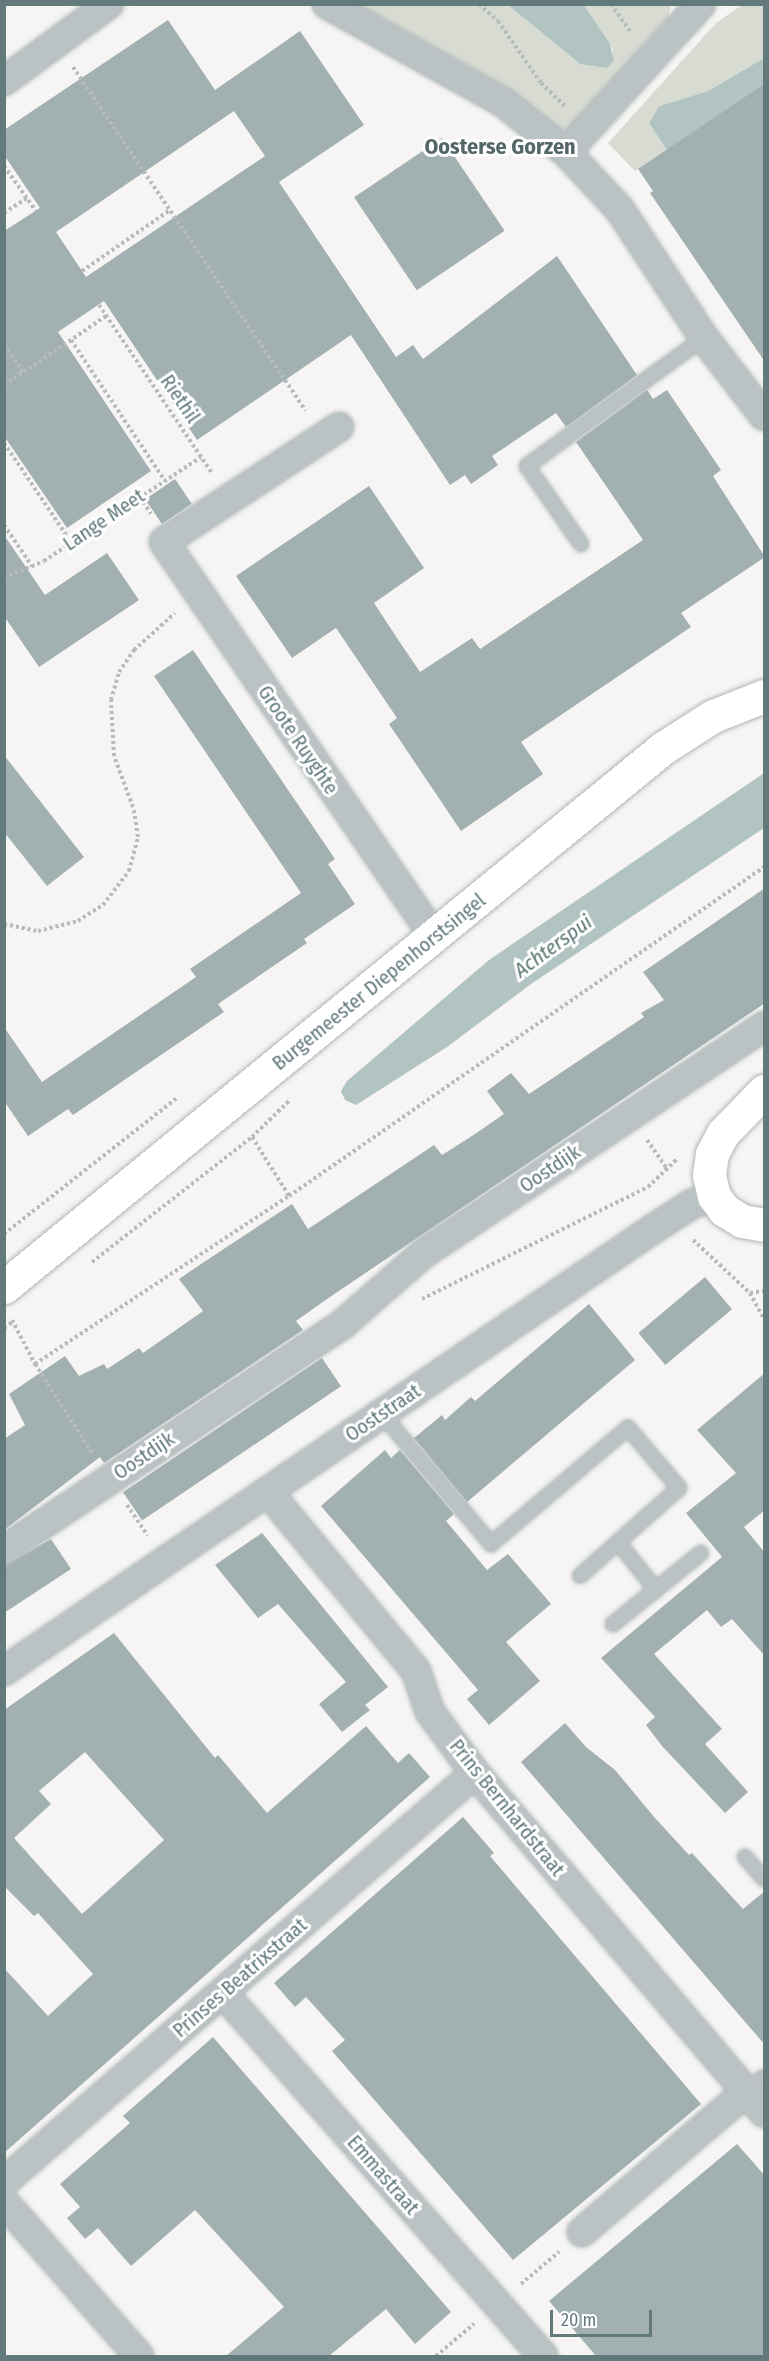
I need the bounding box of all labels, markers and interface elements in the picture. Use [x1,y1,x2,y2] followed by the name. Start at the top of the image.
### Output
[424,134,576,160] district label: Oosterse Gorzen
[155,370,205,428] street label: Riethil
[59,484,149,556] street label: Lange Meet
[253,681,343,799] street label: Groote Ruyghte
[268,889,490,1075] street label: Burgemeester Diepenhorstsingel
[509,909,597,983] water label: Achterspui
[515,1140,585,1198] street label: Oostdijk
[341,1379,425,1447] street label: Ooststraat
[109,1427,179,1485] street label: Oostdijk
[444,1735,570,1881] street label: Prins Bernhardstraat
[168,1913,312,2043] street label: Prinses Beatrixstraat
[342,2130,424,2220] street label: Emmastraat
[553,2298,655,2336] scale bar
[561,2309,596,2331] text: 20 m

